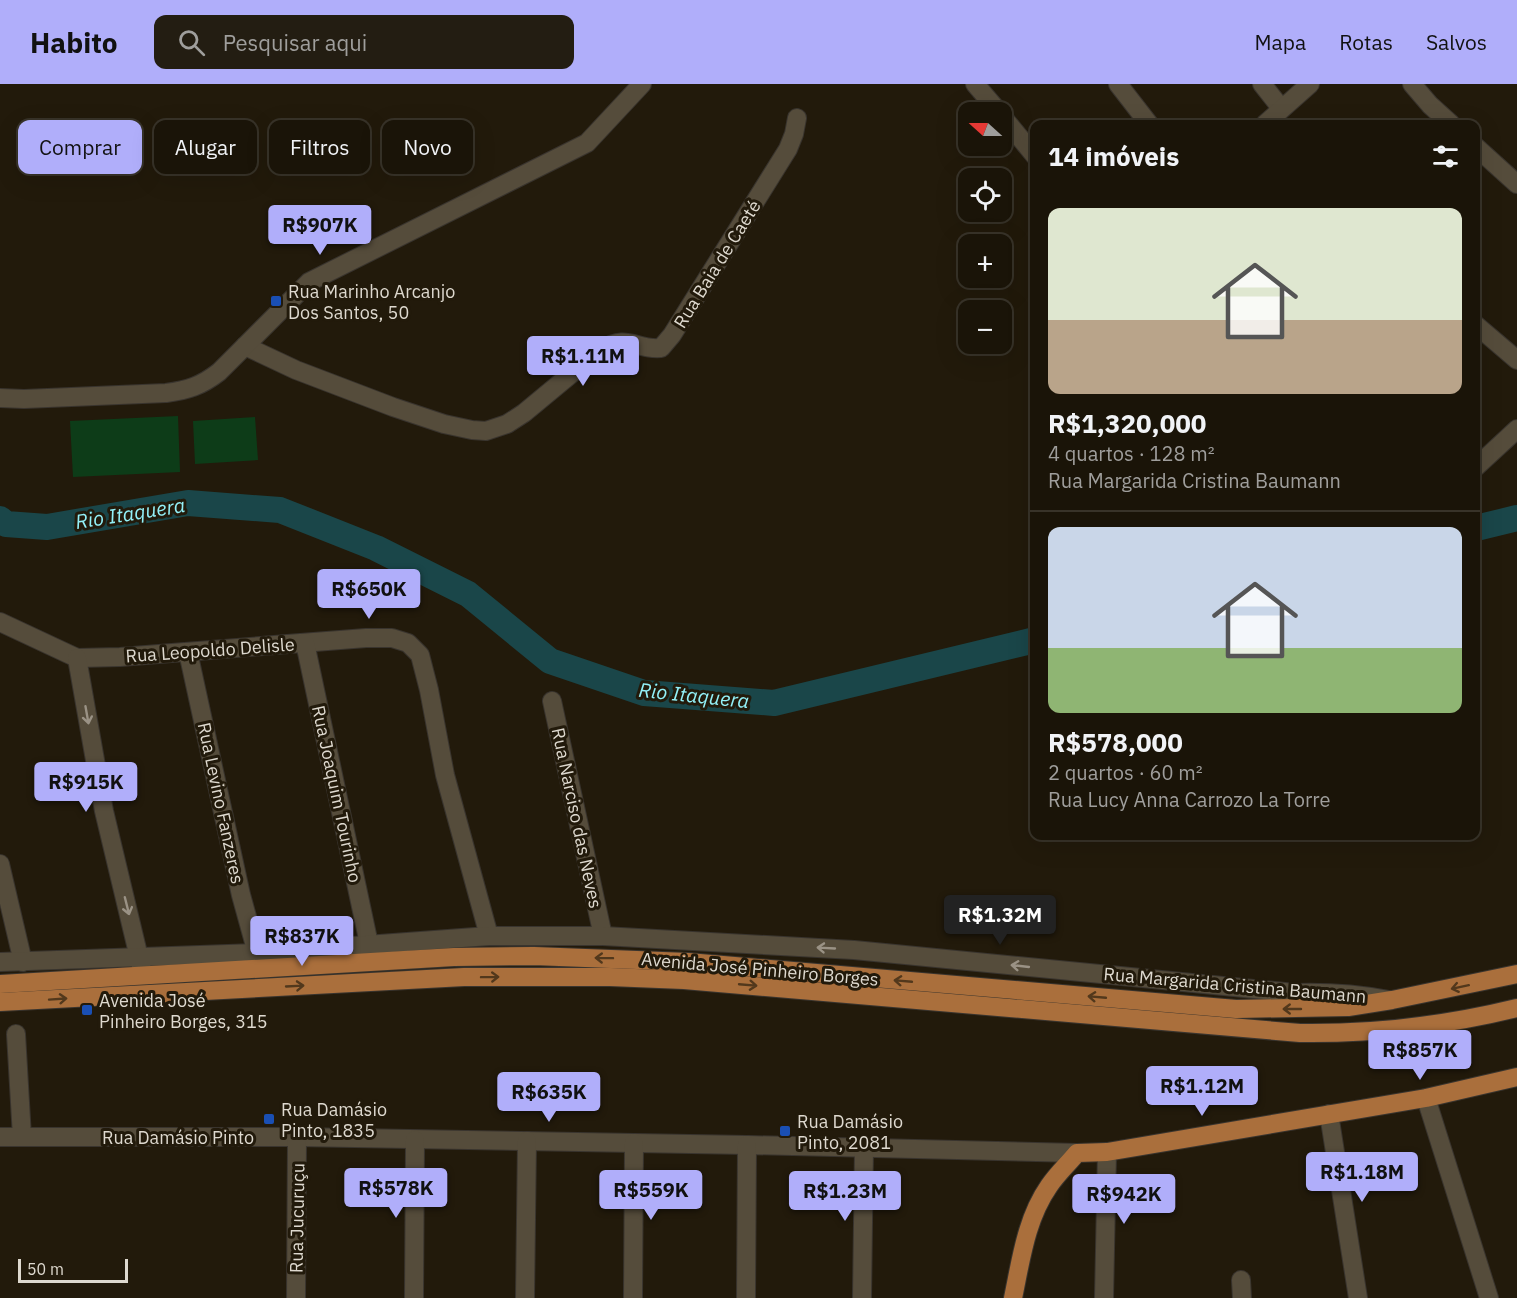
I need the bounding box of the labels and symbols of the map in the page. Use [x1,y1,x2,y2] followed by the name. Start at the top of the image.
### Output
[958,102,1012,156] north arrow
[668,196,766,332] street label: Rua Baia de Caeté
[271,205,369,256] pin: R$907K
[288,280,455,324] place label: Rua Marinho Arcanjo Dos Santos, 50
[269,294,283,308] marker: Rua Marinho Arcanjo Dos Santos, 50
[528,336,638,387] pin: R$1.11M
[73,491,187,535] water label: Rio Itaquera
[320,569,418,620] pin: R$650K
[125,633,295,667] street label: Rua Leopoldo Delisle
[637,676,751,714] water label: Rio Itaquera
[307,703,367,885] street label: Rua Joaquim Tourinho
[82,705,93,725] one-way arrow
[193,720,249,886] street label: Rua Levino Fanzeres
[547,726,607,910] street label: Rua Narciso das Neves
[37,762,135,813] pin: R$915K
[945,895,1055,946] pin: R$1.32M
[122,896,134,915] one-way arrow
[253,916,351,967] pin: R$837K
[817,943,837,954] one-way arrow
[640,947,880,991] street label: Avenida José Pinheiro Borges
[594,952,614,963] one-way arrow
[1011,960,1031,971] one-way arrow
[1103,962,1367,1008] street label: Rua Margarida Cristina Baumann
[479,971,499,983] one-way arrow
[894,975,914,986] one-way arrow
[285,980,305,991] one-way arrow
[737,980,757,991] one-way arrow
[1451,981,1470,993] one-way arrow
[99,989,268,1033] place label: Avenida José Pinheiro Borges, 315
[1088,991,1108,1002] one-way arrow
[48,993,68,1004] one-way arrow
[80,1003,94,1017] marker: Avenida José Pinheiro Borges, 315
[1282,1003,1302,1015] one-way arrow
[1371,1030,1469,1081] pin: R$857K
[1147,1066,1257,1117] pin: R$1.12M
[500,1072,598,1123] pin: R$635K
[281,1098,387,1142] place label: Rua Damásio Pinto, 1835
[797,1110,903,1154] place label: Rua Damásio Pinto, 2081
[262,1112,276,1126] marker: Rua Damásio Pinto, 1835
[778,1124,792,1138] marker: Rua Damásio Pinto, 2081
[102,1126,254,1149] street label: Rua Damásio Pinto
[1307,1152,1417,1203] pin: R$1.18M
[285,1163,309,1273] street label: Rua Jucuruçu
[347,1168,445,1219] pin: R$578K
[602,1170,700,1221] pin: R$559K
[790,1171,900,1222] pin: R$1.23M
[1075,1174,1173,1225] pin: R$942K
[18,1256,128,1284] scale bar

